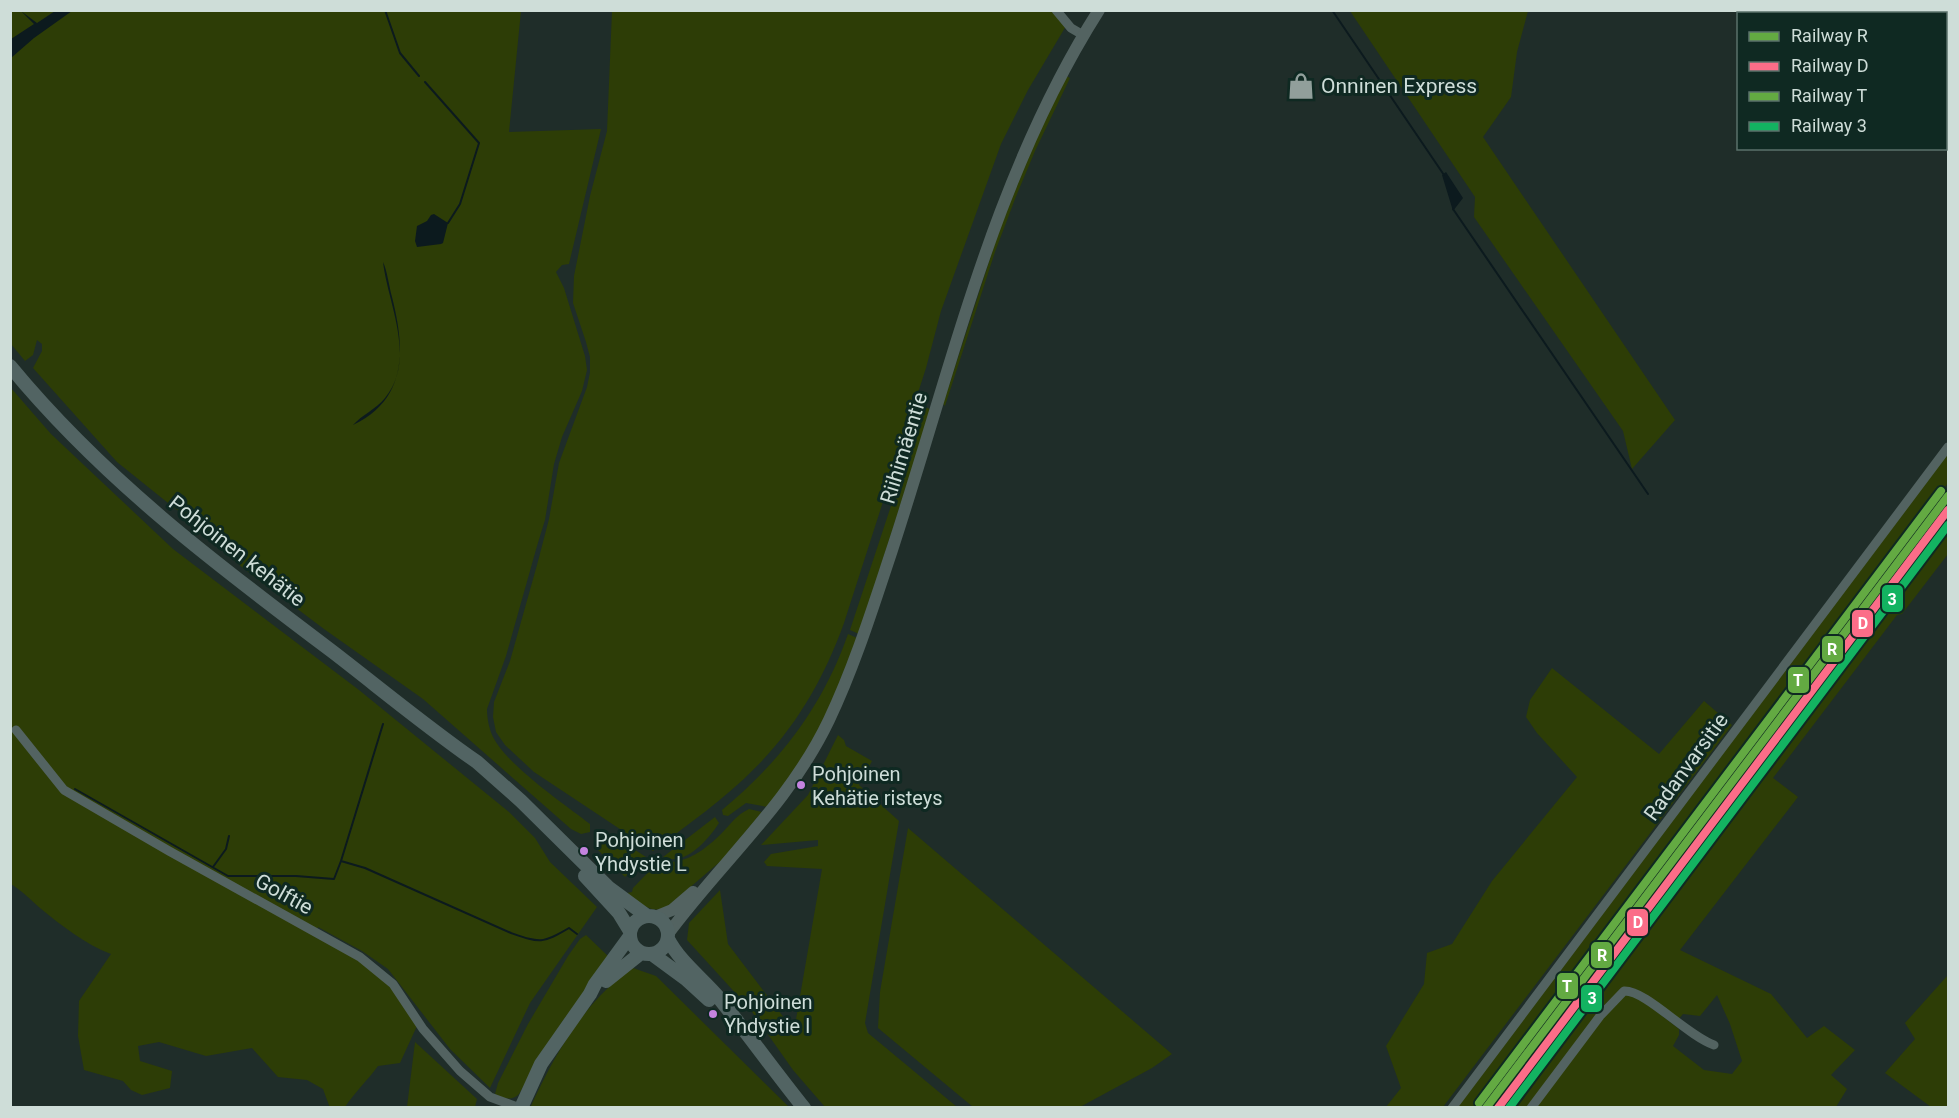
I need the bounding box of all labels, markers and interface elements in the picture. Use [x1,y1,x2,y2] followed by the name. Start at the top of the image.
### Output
[1737,12,1947,150] legend
[1791,25,1868,46] text: Railway R
[1791,55,1869,76] text: Railway D
[1286,71,1316,101] shop icon: Onninen Express
[1321,74,1477,98] place label: Onninen Express
[1791,85,1867,106] text: Railway T
[1791,115,1867,136] text: Railway 3
[876,389,932,507] street label: Riihimäentie
[164,490,310,612] street label: Pohjoinen kehätie
[1881,584,1904,613] line badge: 3
[1887,590,1897,609] text: 3
[1851,609,1874,638] line badge: D
[1858,614,1868,633] text: D
[1821,635,1844,663] line badge: R
[1827,640,1837,659] text: R
[1787,666,1810,694] line badge: T
[1793,671,1803,690] text: T
[1639,709,1733,825] street label: Radanvarsitie
[812,762,943,810] place label: Pohjoinen Kehätie risteys
[795,779,807,791] marker: Pohjoinen Kehätie risteys
[595,828,687,876] place label: Pohjoinen Yhdystie L
[578,845,590,857] marker: Pohjoinen Yhdystie L
[251,869,317,919] street label: Golftie
[1626,908,1649,937] line badge: D
[1633,913,1643,932] text: D
[1590,941,1613,969] line badge: R
[1597,946,1607,965] text: R
[1556,972,1579,1000] line badge: T
[1562,977,1572,996] text: T
[1580,984,1603,1013] line badge: 3
[1587,989,1597,1008] text: 3
[724,990,813,1038] place label: Pohjoinen Yhdystie I
[707,1008,719,1020] marker: Pohjoinen Yhdystie I

